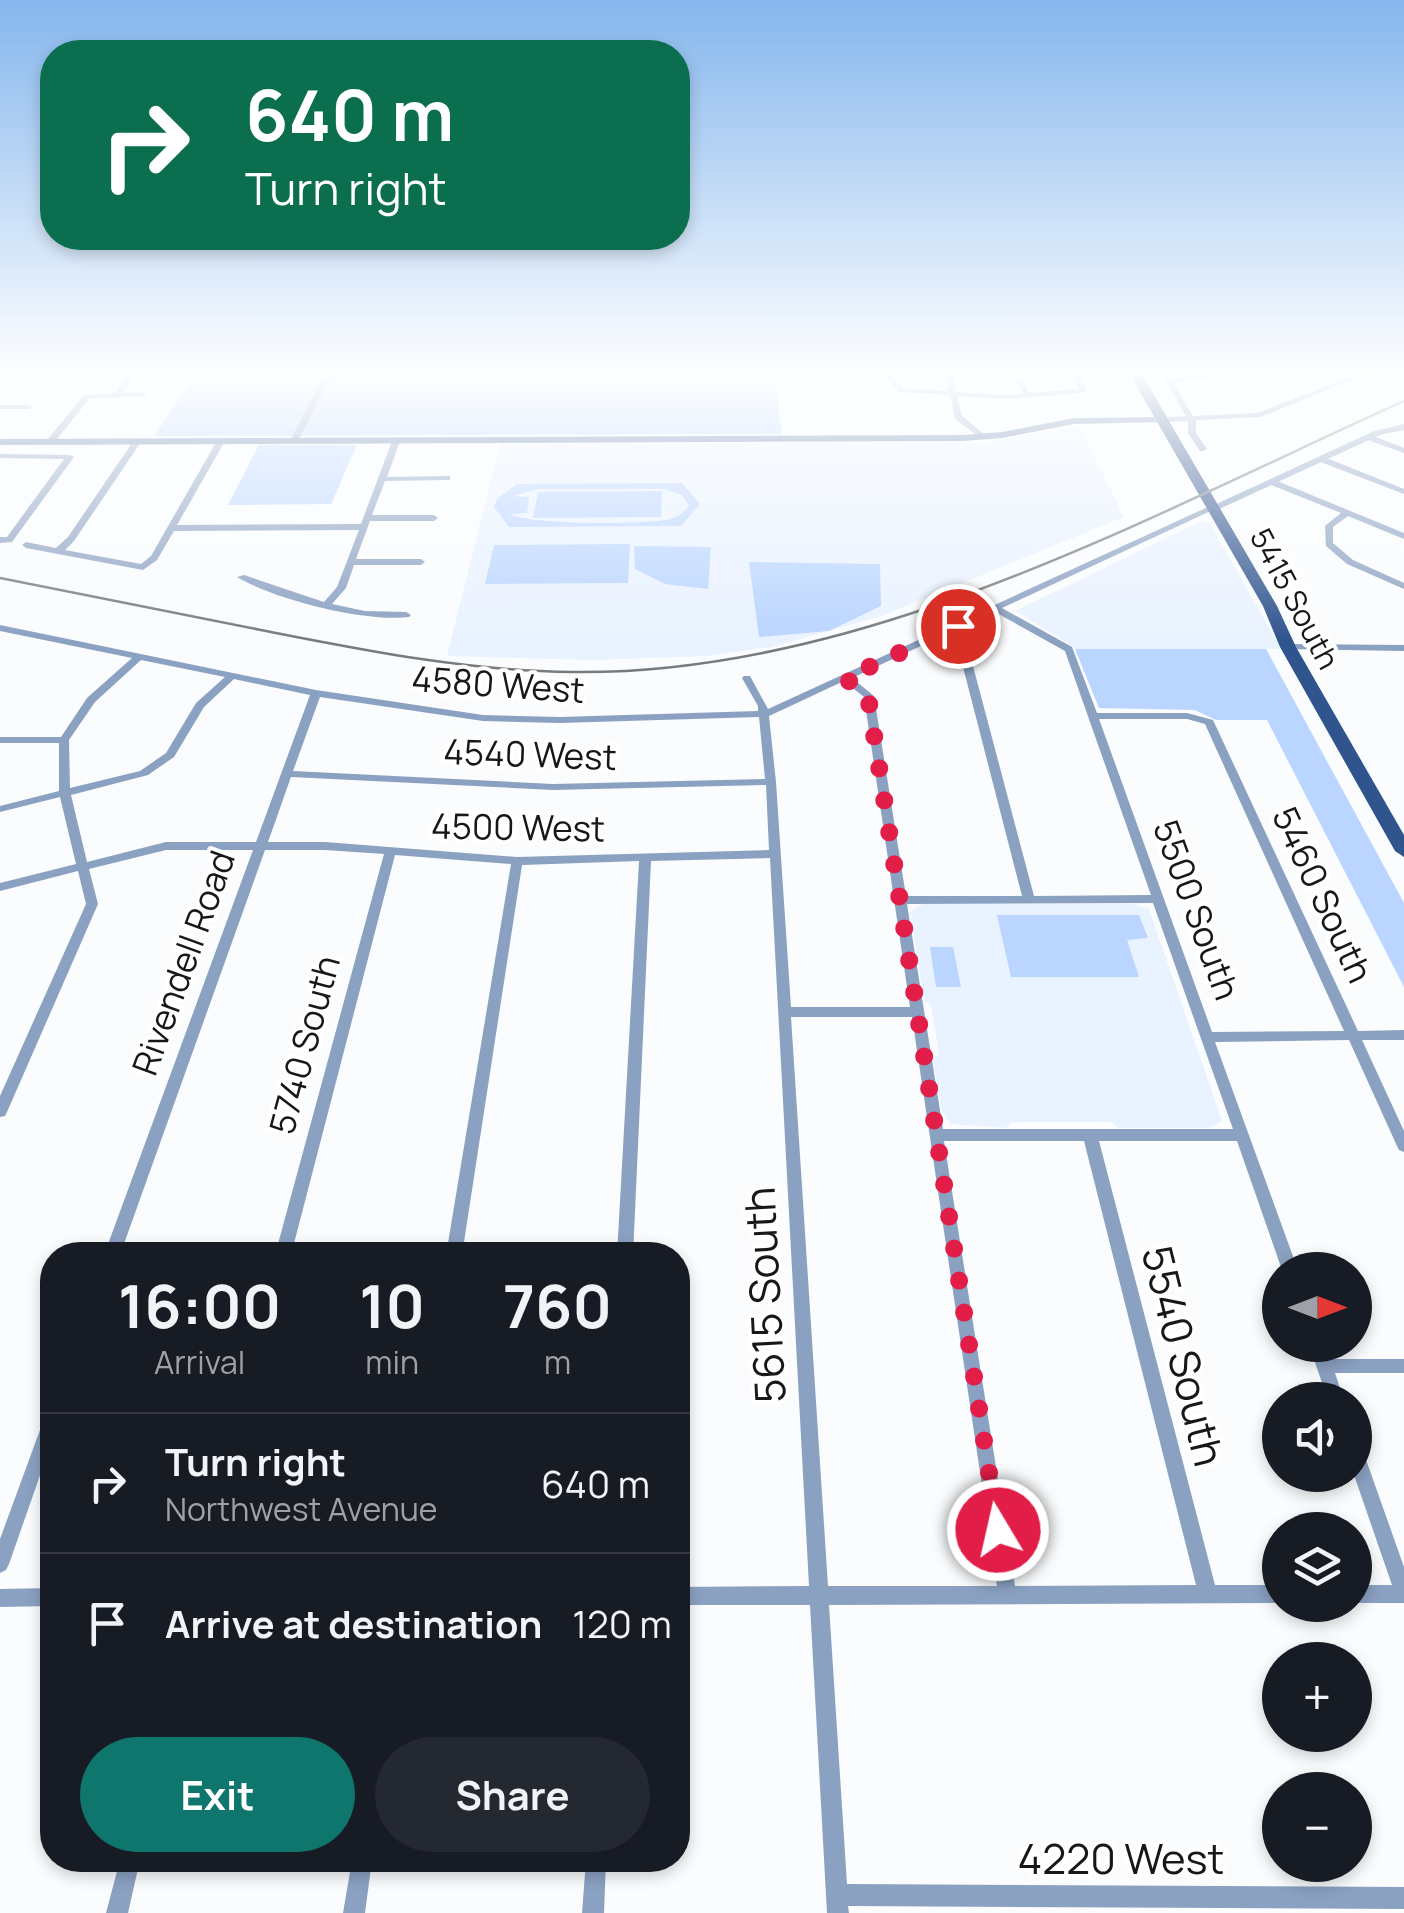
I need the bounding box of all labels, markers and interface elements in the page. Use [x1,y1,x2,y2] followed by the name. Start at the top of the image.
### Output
[245,66,454,162] text: 640 m
[80,80,210,210] icon: right
[245,157,446,219] text: Turn right
[1241,521,1350,676] street label: 5415 South
[916,584,1001,669] pin
[931,599,986,654] icon: arrive
[410,654,586,714] street label: 4580 West
[443,727,617,781] street label: 4540 West
[1261,799,1385,990] street label: 5460 South
[431,801,605,853] street label: 4500 West
[1142,813,1252,1006] street label: 5500 South
[120,844,246,1081] street label: Rivendell Road
[257,950,351,1139] street label: 5740 South
[729,1186,799,1405] street label: 5615 South
[1129,1240,1239,1472] street label: 5540 South
[1262,1252,1372,1362] north arrow
[1262,1252,1372,1882] map controls
[118,1264,281,1346] text: 16:00
[359,1264,425,1346] text: 10
[503,1264,612,1346] text: 760
[154,1340,245,1384] text: Arrival
[365,1340,419,1384] text: min
[544,1340,571,1384] text: m
[1262,1382,1372,1492] button: sound
[165,1435,346,1487] text: Turn right
[80,1456,135,1511] icon: right
[541,1457,650,1509] text: 640 m
[946,1478,1050,1582] position arrow
[165,1487,437,1531] text: Northwest Avenue
[1262,1512,1372,1622] button: layers
[80,1596,135,1651] icon: arrive
[165,1597,542,1649] text: Arrive at destination
[572,1597,672,1649] text: 120 m
[1262,1642,1372,1752] button: +
[80,1737,355,1852] button: Exit
[375,1737,650,1852] button: Share
[1262,1772,1372,1882] button: −
[1018,1829,1224,1887] street label: 4220 West

